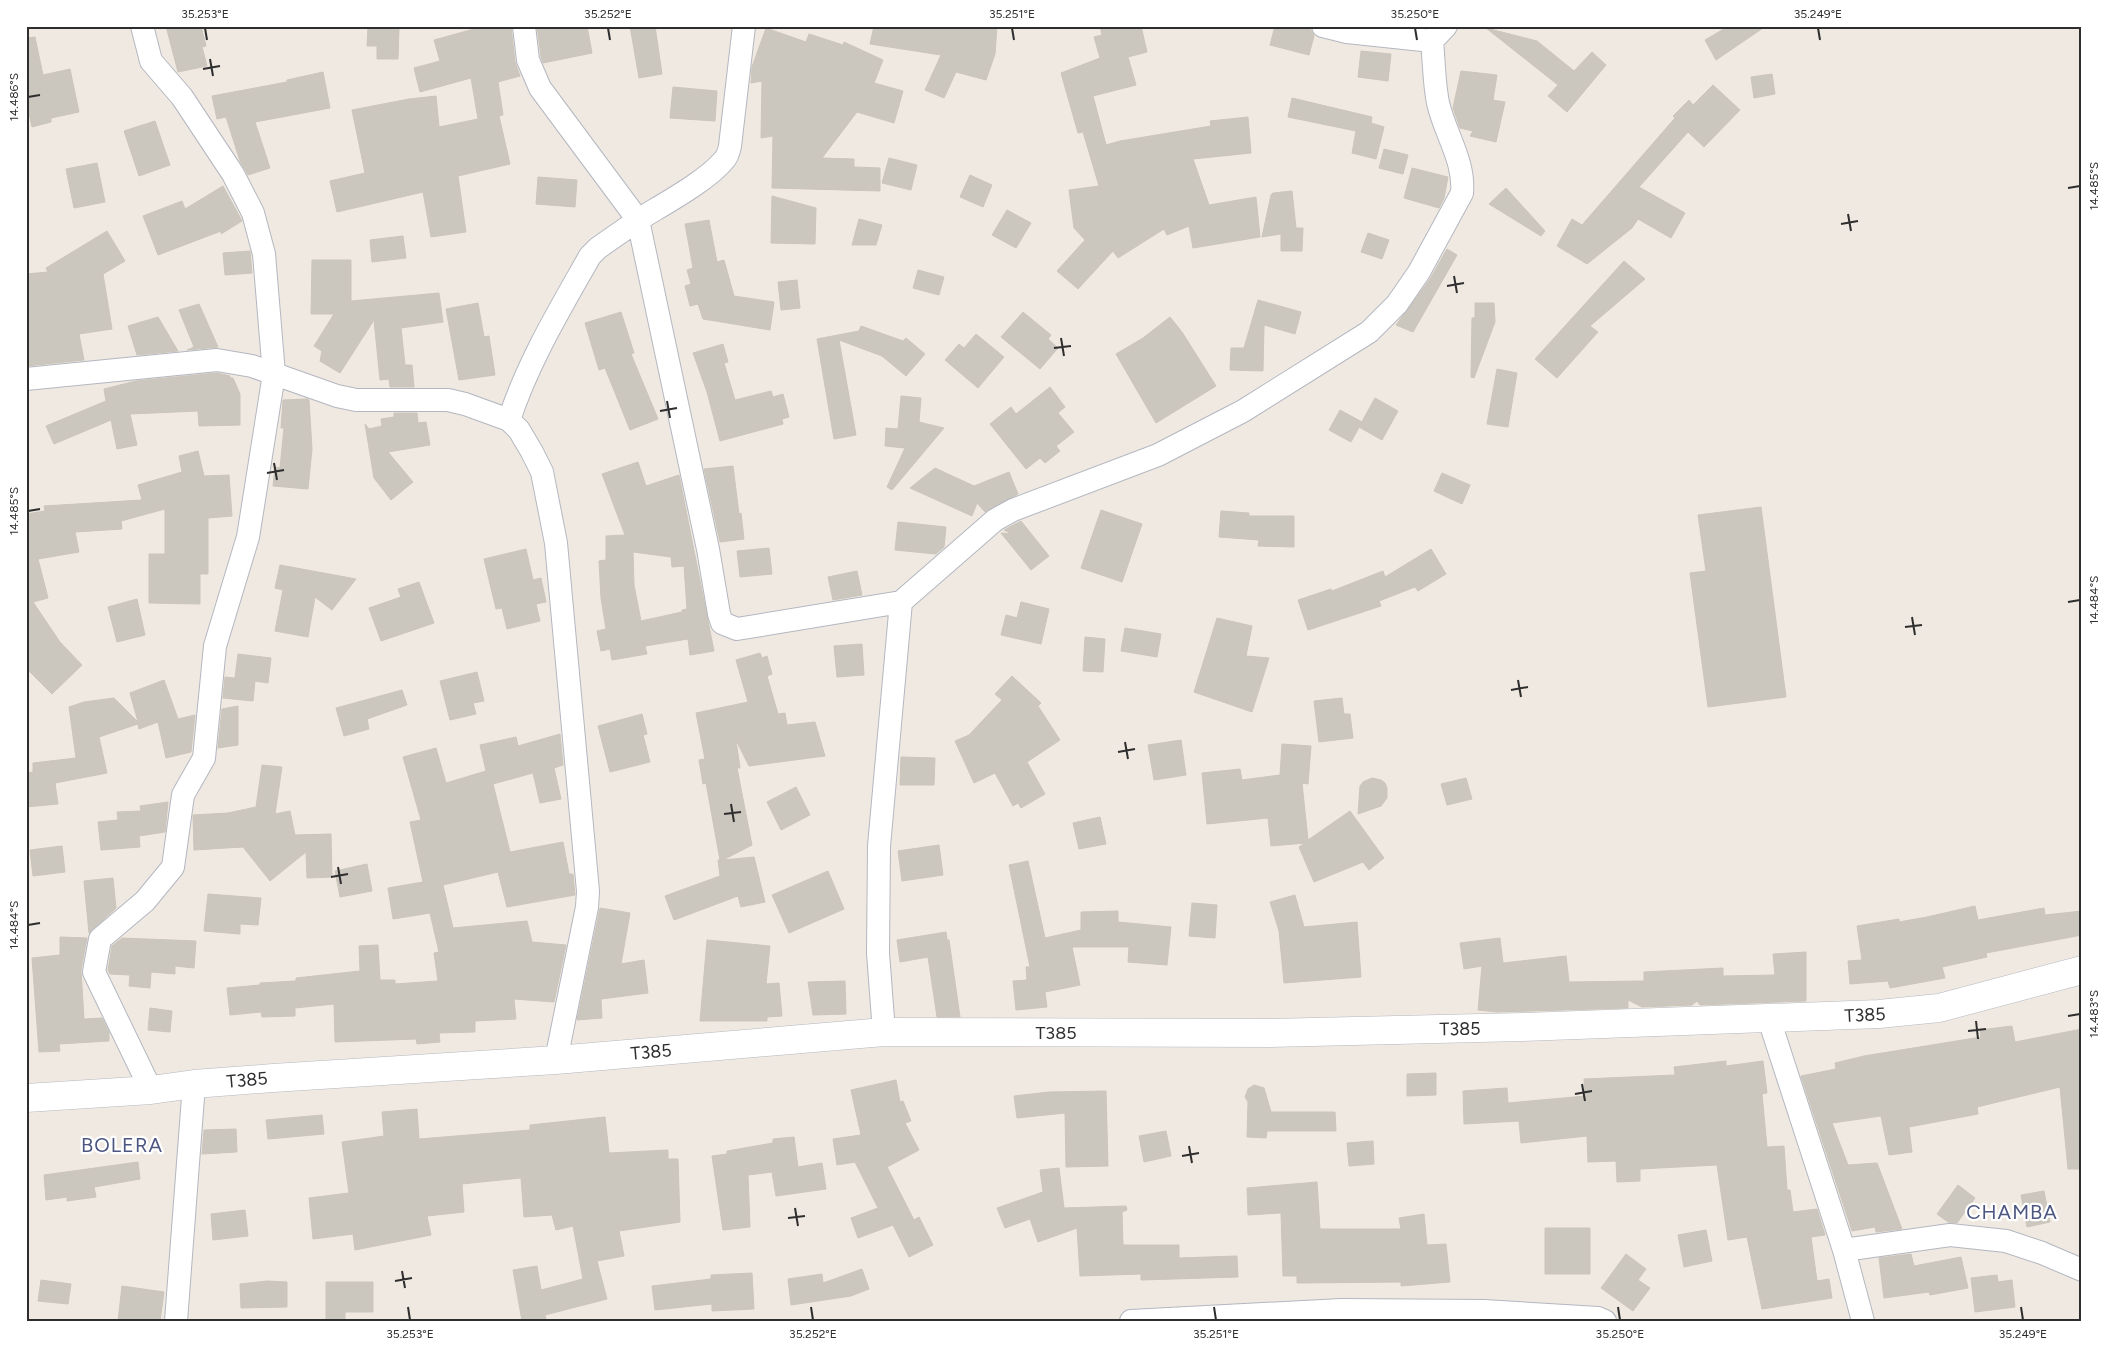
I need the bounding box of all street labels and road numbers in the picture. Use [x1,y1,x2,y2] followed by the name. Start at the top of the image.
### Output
[1844,1003,1886,1027] street label: T385
[1439,1018,1481,1040] street label: T385
[1035,1022,1077,1044] street label: T385
[630,1039,672,1065] street label: T385
[226,1067,268,1093] street label: T385

